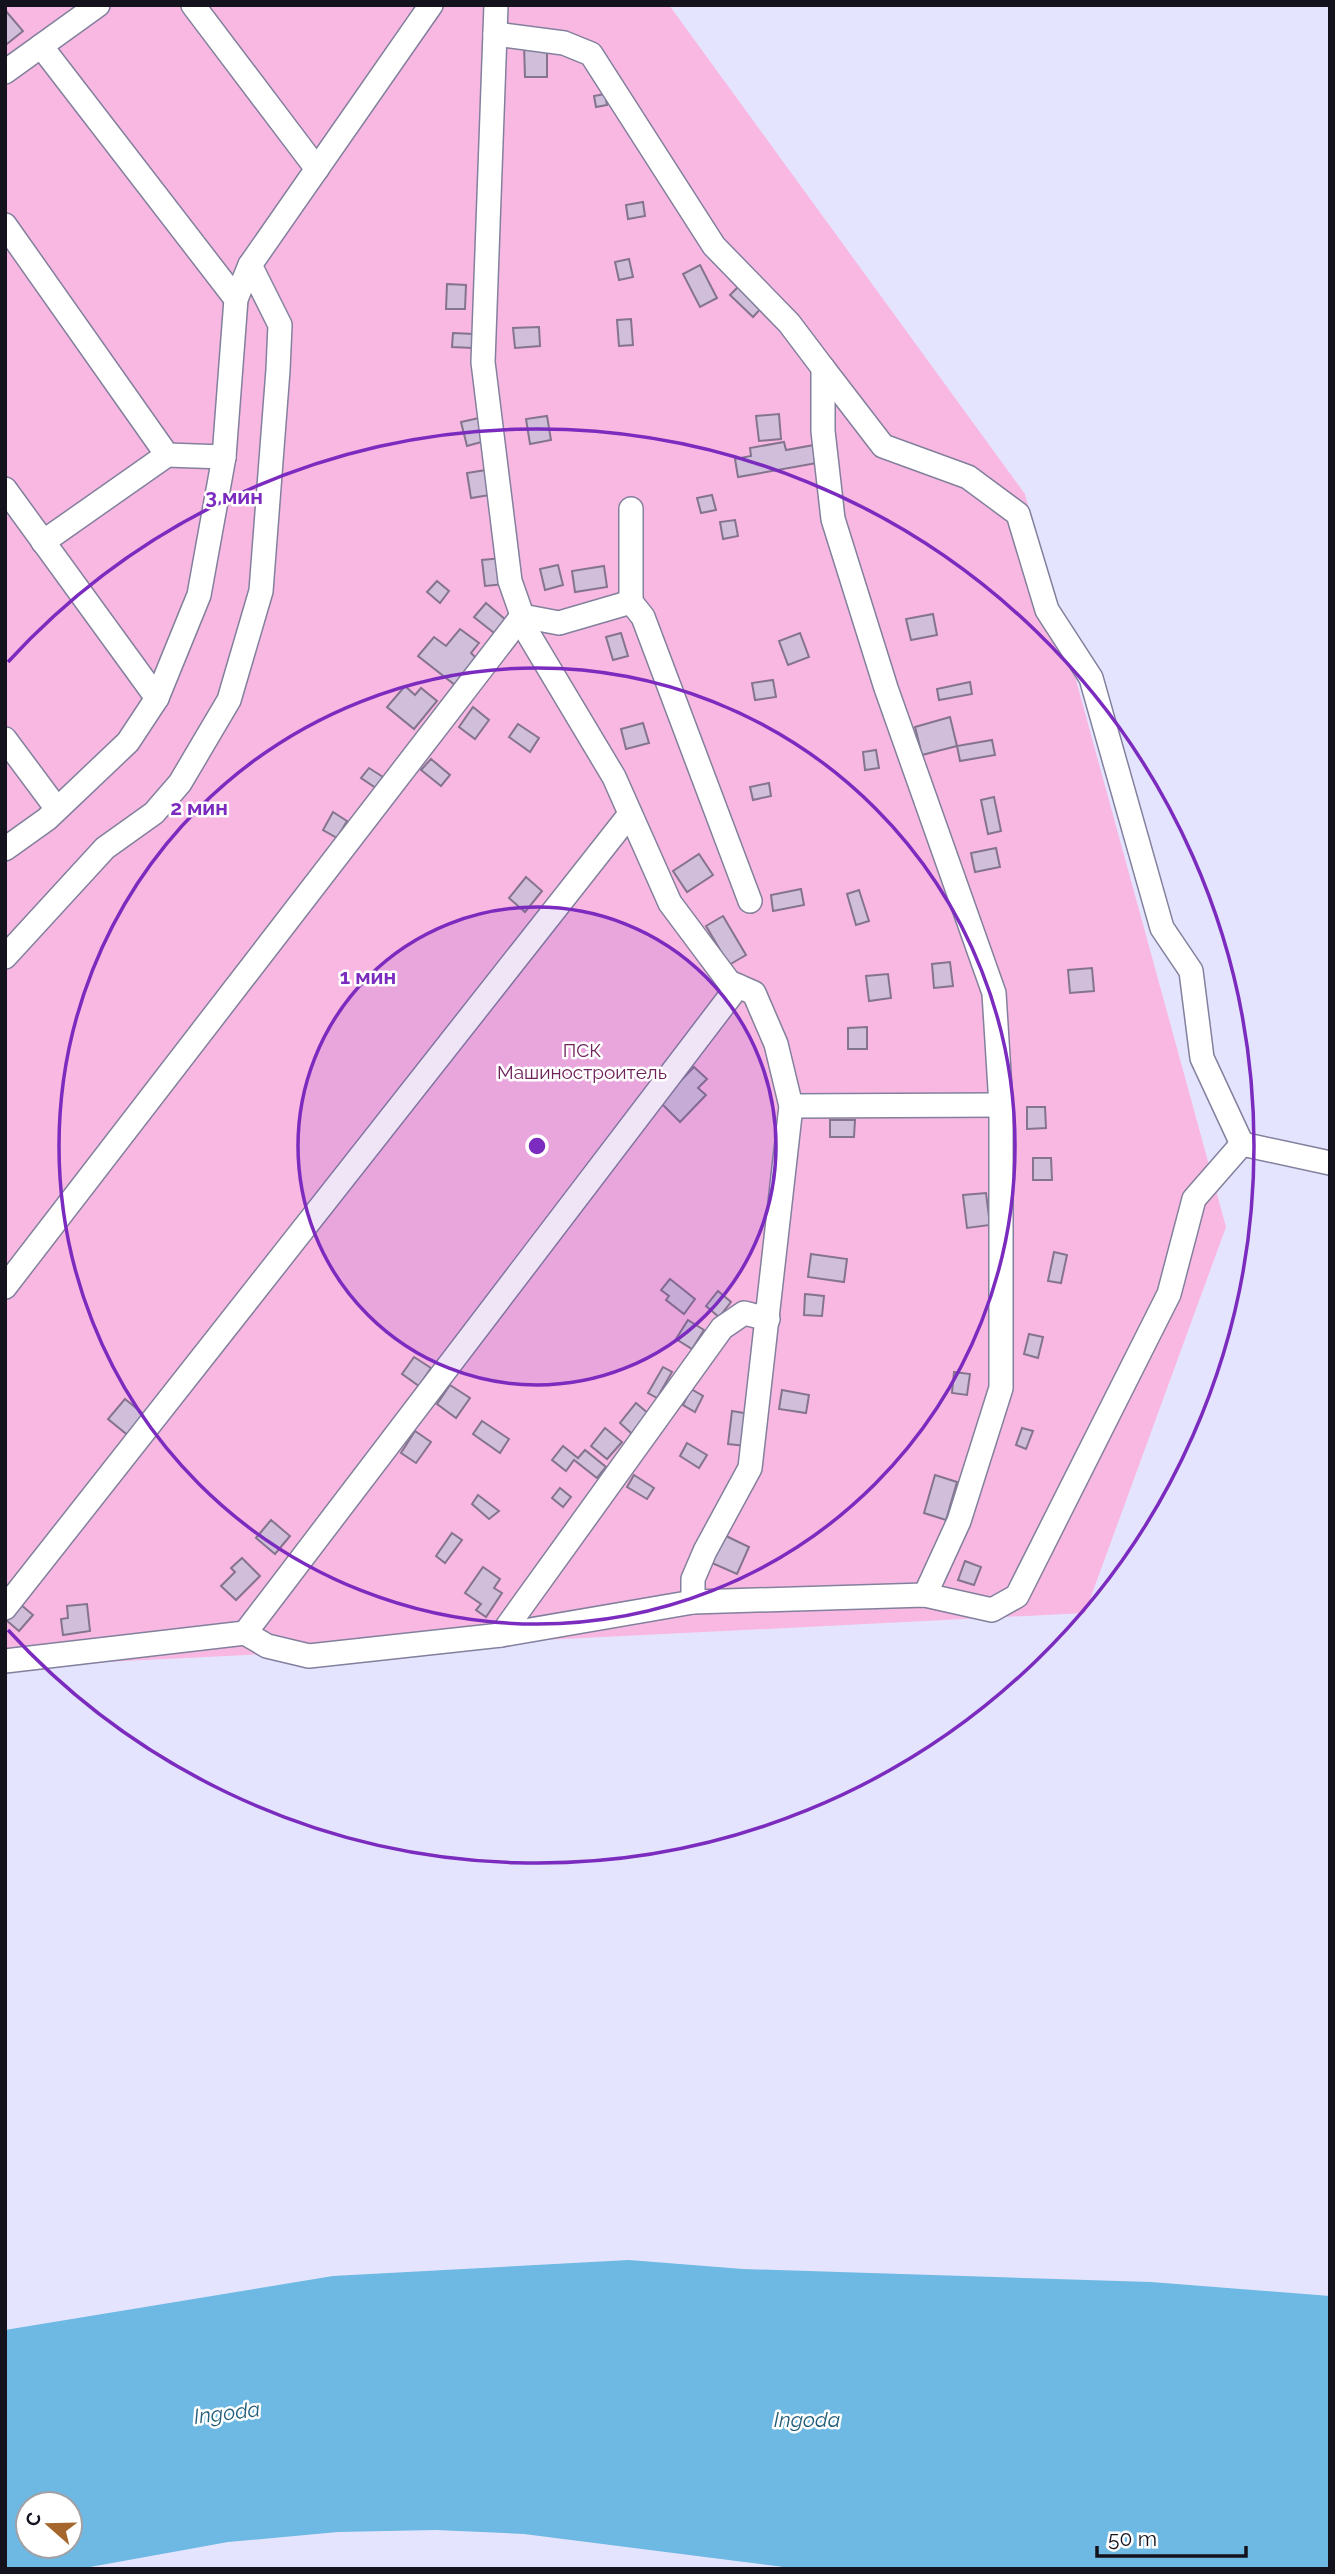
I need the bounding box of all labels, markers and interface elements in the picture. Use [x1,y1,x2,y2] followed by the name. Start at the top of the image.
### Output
[205,484,263,509] text: 3 мин
[170,795,228,820] text: 2 мин
[340,964,396,989] text: 1 мин
[497,1039,667,1083] park label: ПСК Машиностроитель
[525,1134,549,1158] centre of rings
[192,2396,261,2429] water label: Ingoda
[774,2407,840,2432] water label: Ingoda
[14,2490,84,2560] north arrow
[20,2509,46,2529] text: С
[1097,2514,1246,2558] scale bar
[1108,2526,1157,2551] text: 50 m

